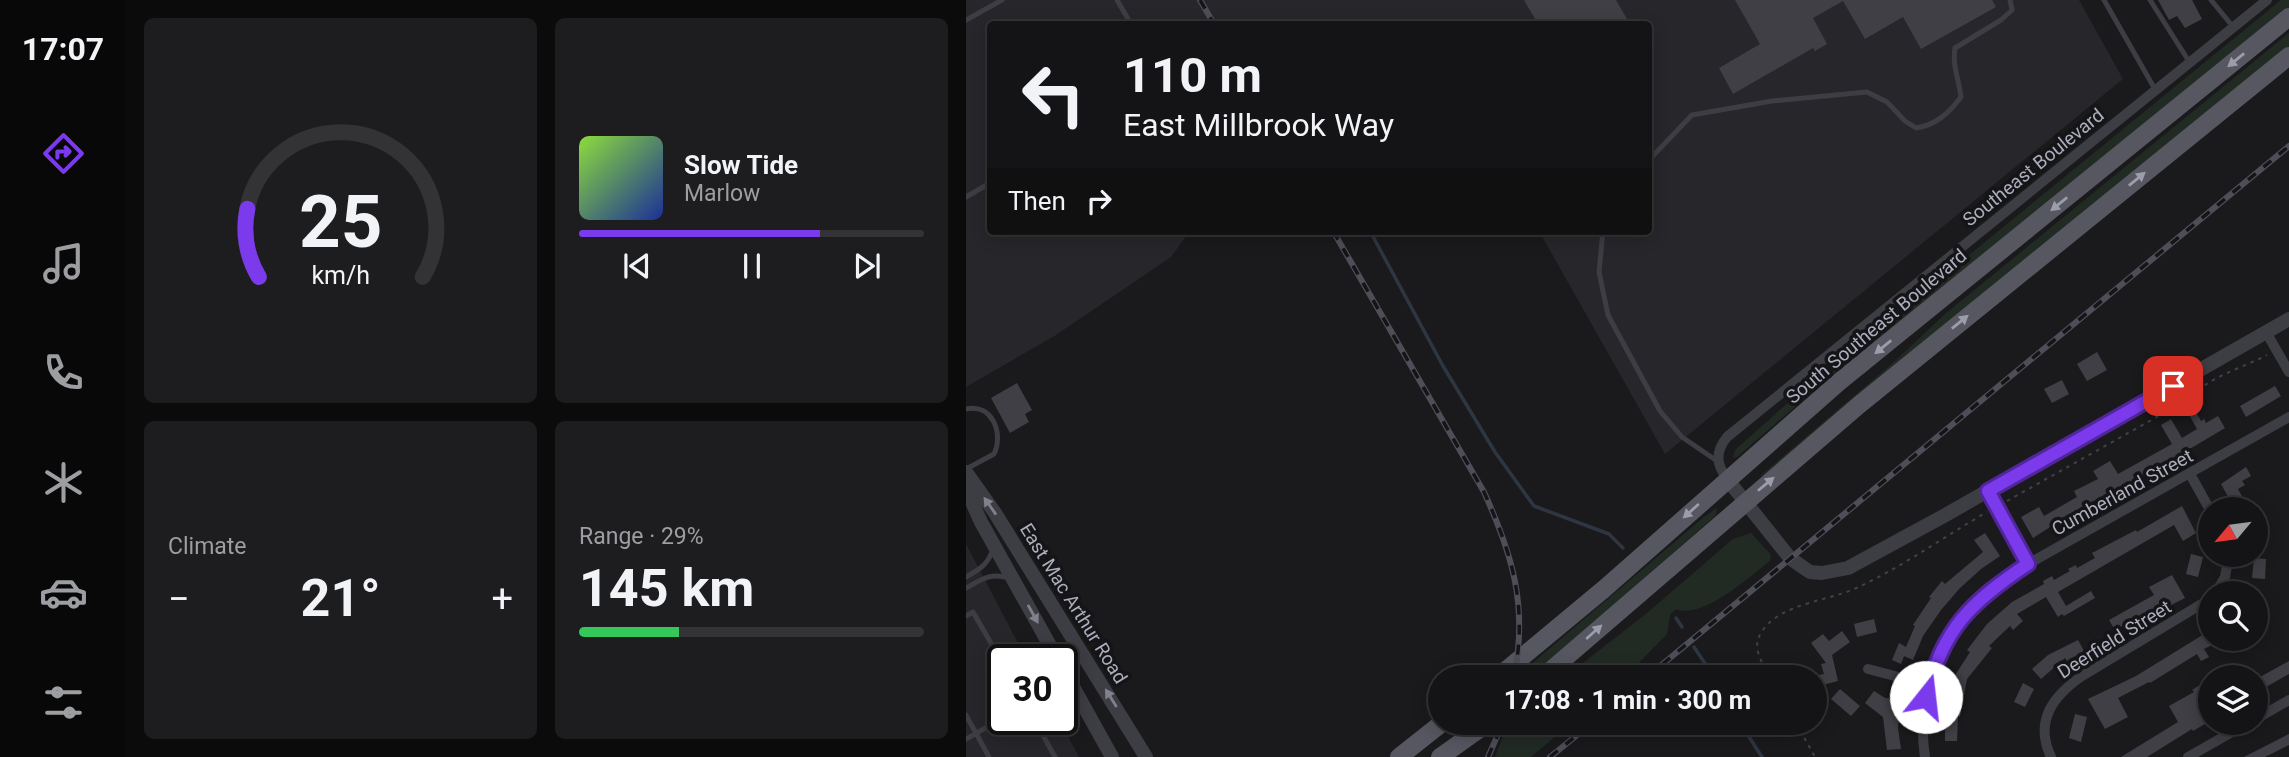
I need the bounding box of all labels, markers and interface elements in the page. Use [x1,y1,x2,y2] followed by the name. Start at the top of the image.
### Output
[22,30,104,68] text: 17:07
[1123,47,1262,104] text: 110 m
[1008,49,1099,140] icon: left
[2228,53,2246,68] one-way arrow
[1958,104,2108,231] street label: Southeast Boulevard
[1123,106,1394,144] text: East Millbrook Way
[39,129,88,178] icon: directions
[684,150,798,180] text: Slow Tide
[2128,172,2145,187] one-way arrow
[299,179,382,265] text: 25
[684,180,760,207] text: Marlow
[1080,182,1118,220] icon: right
[1008,186,1066,216] text: Then
[2051,196,2069,211] one-way arrow
[39,239,88,288] icon: music
[1781,244,1971,409] street label: South Southeast Boulevard
[618,247,656,285] icon: previous
[733,247,771,285] icon: pause
[848,247,886,285] icon: next
[311,261,370,290] text: km/h
[1950,315,1968,330] one-way arrow
[1874,339,1891,354] one-way arrow
[39,348,88,397] icon: phone
[2143,356,2203,416] pin
[2154,367,2192,405] icon: arrive
[2048,444,2197,541] street label: Cumberland Street
[39,458,88,507] icon: climate
[1758,477,1775,492] one-way arrow
[983,497,997,515] one-way arrow
[2198,497,2268,567] north arrow
[2198,497,2268,735] map controls
[1682,503,1700,519] one-way arrow
[1015,519,1132,688] street label: East Mac Arthur Road
[579,523,704,550] text: Range · 29%
[168,533,247,560] text: Climate
[579,558,754,619] text: 145 km
[39,568,88,617] icon: car
[301,568,381,629] text: 21°
[168,577,190,621] text: −
[491,577,513,621] text: +
[2198,581,2268,651] button: search
[2053,595,2175,684] street label: Deerfield Street
[1027,605,1039,624] one-way arrow
[1585,624,1603,640] one-way arrow
[987,644,1078,735] speed limit sign: 30
[1889,660,1963,734] position arrow
[2198,665,2268,735] button: layers
[39,678,88,727] icon: filters
[1504,685,1751,715] text: 17:08 · 1 min · 300 m
[1105,689,1118,708] one-way arrow

